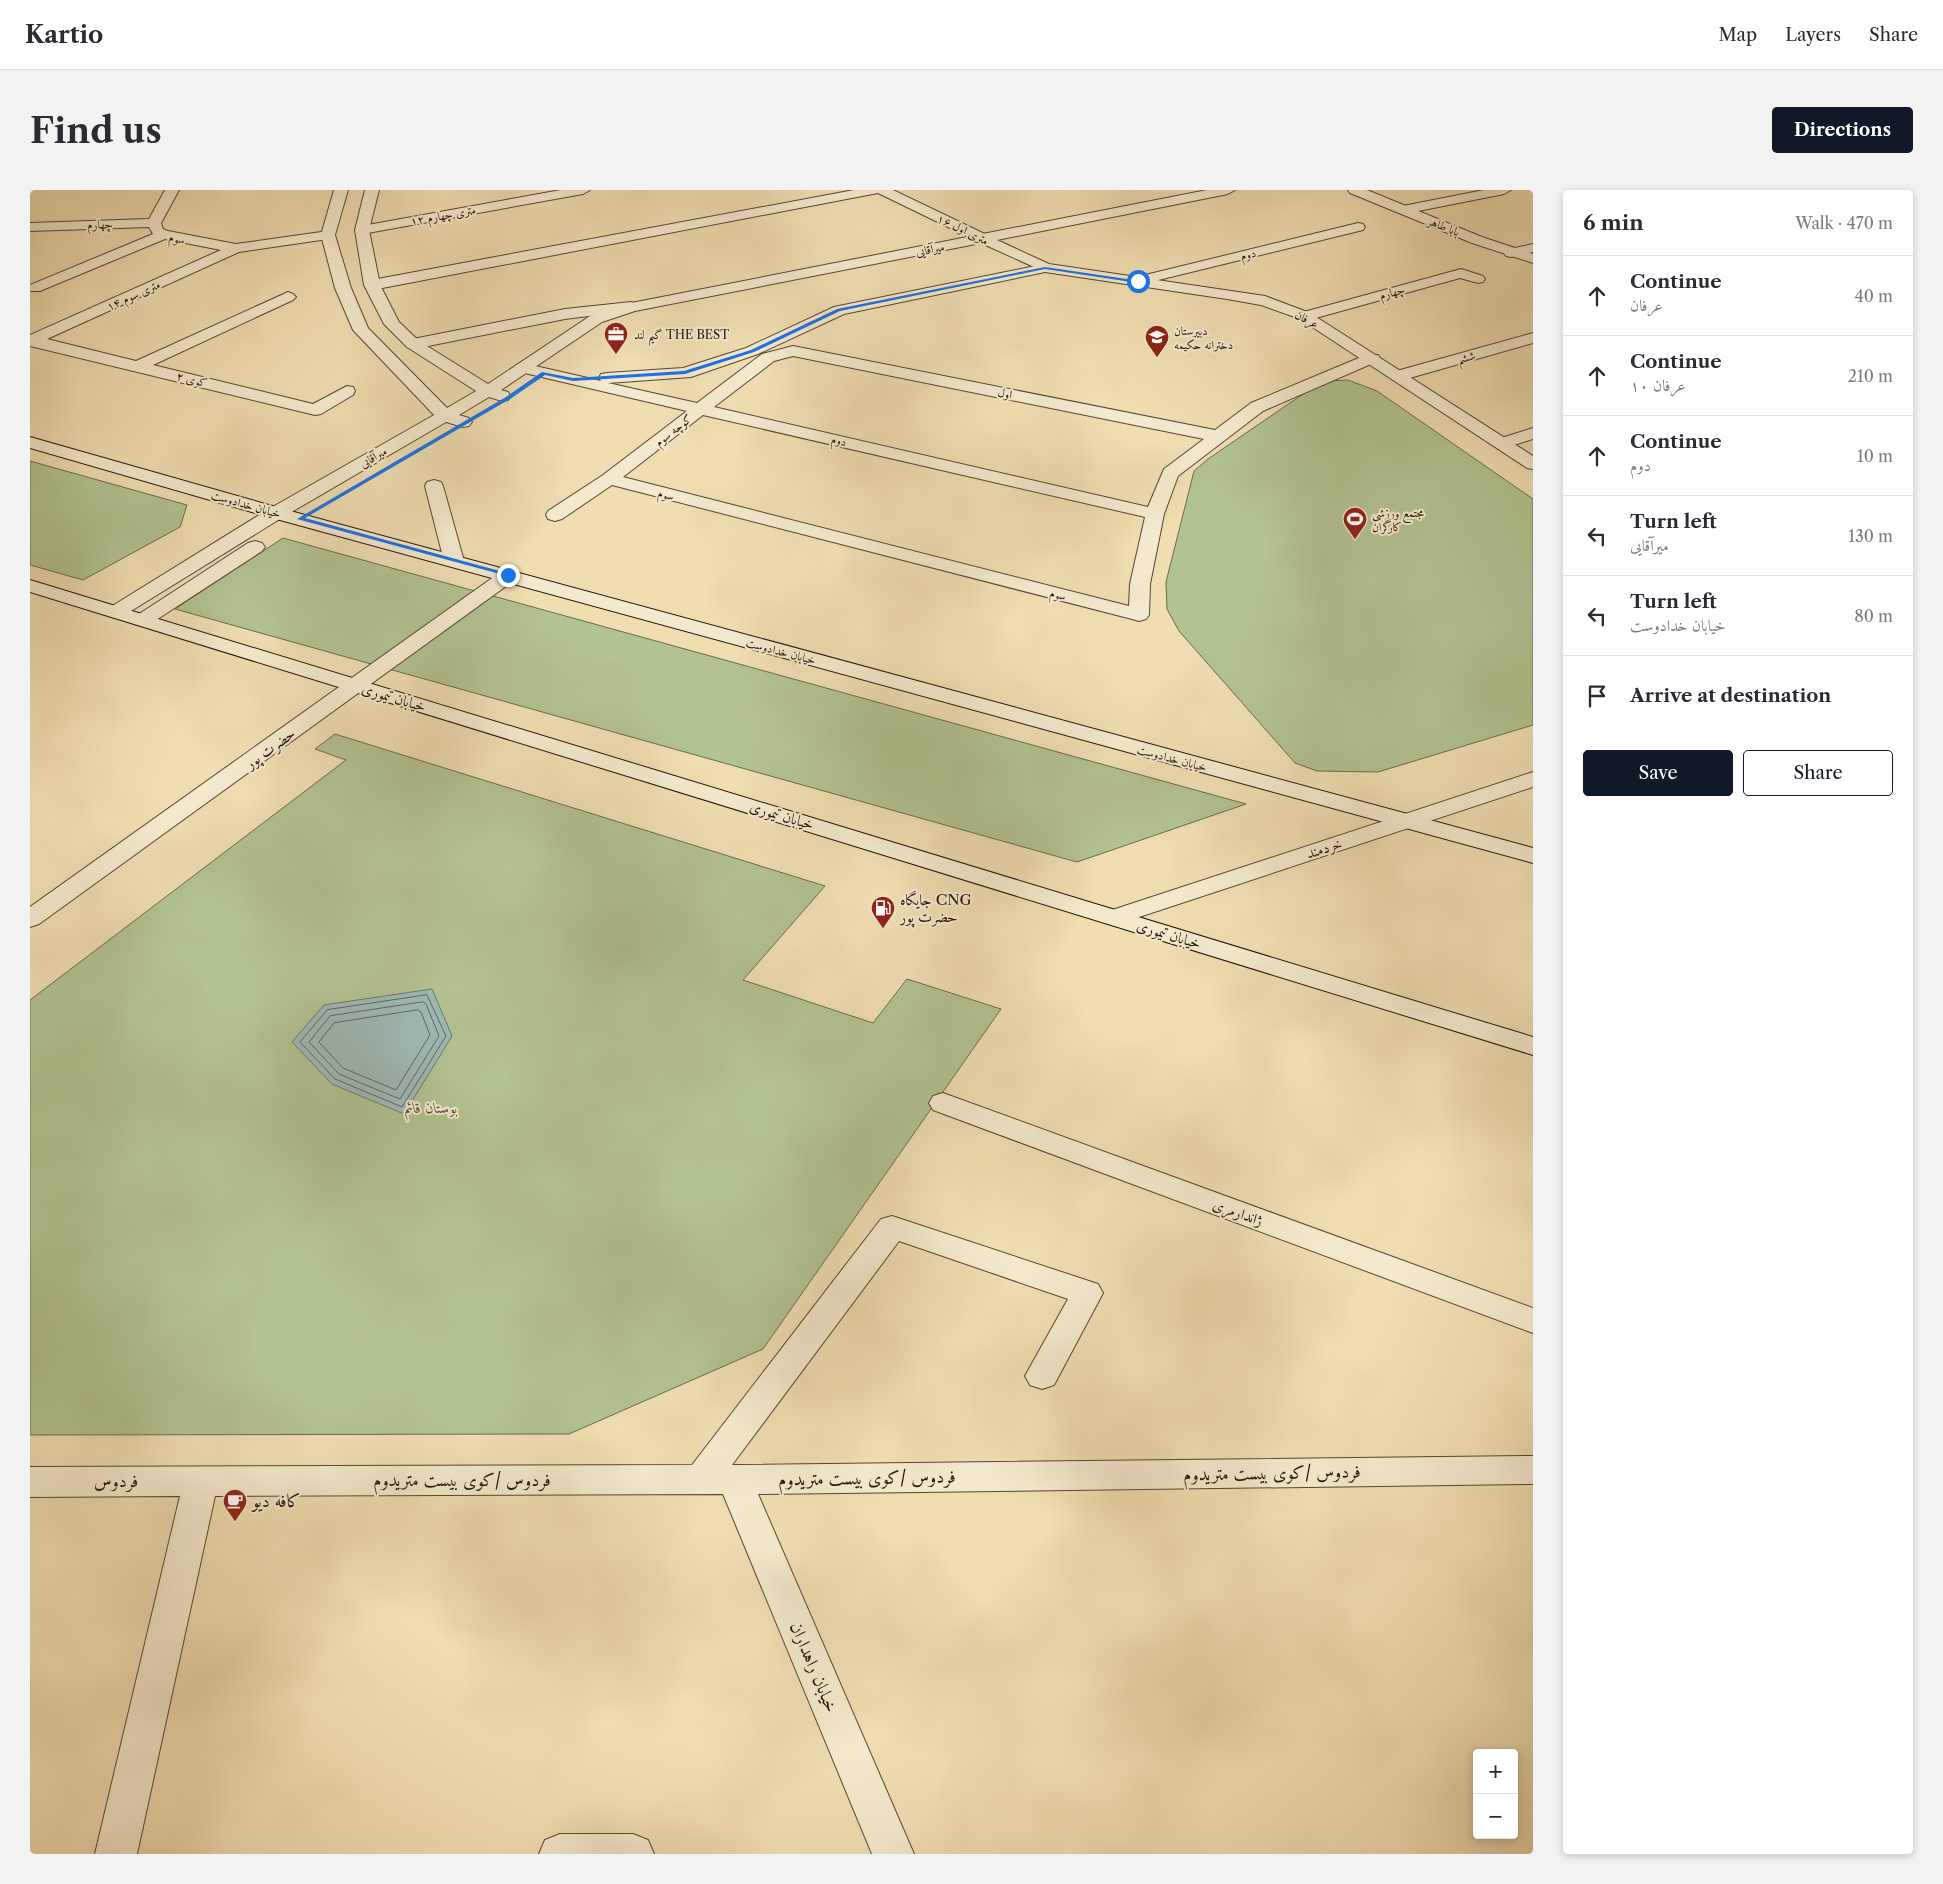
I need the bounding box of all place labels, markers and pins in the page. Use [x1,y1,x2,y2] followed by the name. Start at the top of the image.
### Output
[603,321,629,355] office icon: گیم لند THE BEST
[1174,323,1233,352] place label: دبیرستان دخترانه حکیمه
[1144,324,1170,358] school or university icon: دبیرستان دخترانه حکیمه
[634,327,729,347] place label: گیم لند THE BEST
[1372,505,1425,535] place label: مجتمع ورزشی کارگران
[1342,506,1368,540] sports icon: مجتمع ورزشی کارگران
[898,890,972,928] place label: جایگاه CNG حضرت پور
[870,895,896,929] fuel station icon: جایگاه CNG حضرت پور
[222,1488,248,1522] cafe icon: کافه دیو
[250,1490,301,1512] place label: کافه دیو

